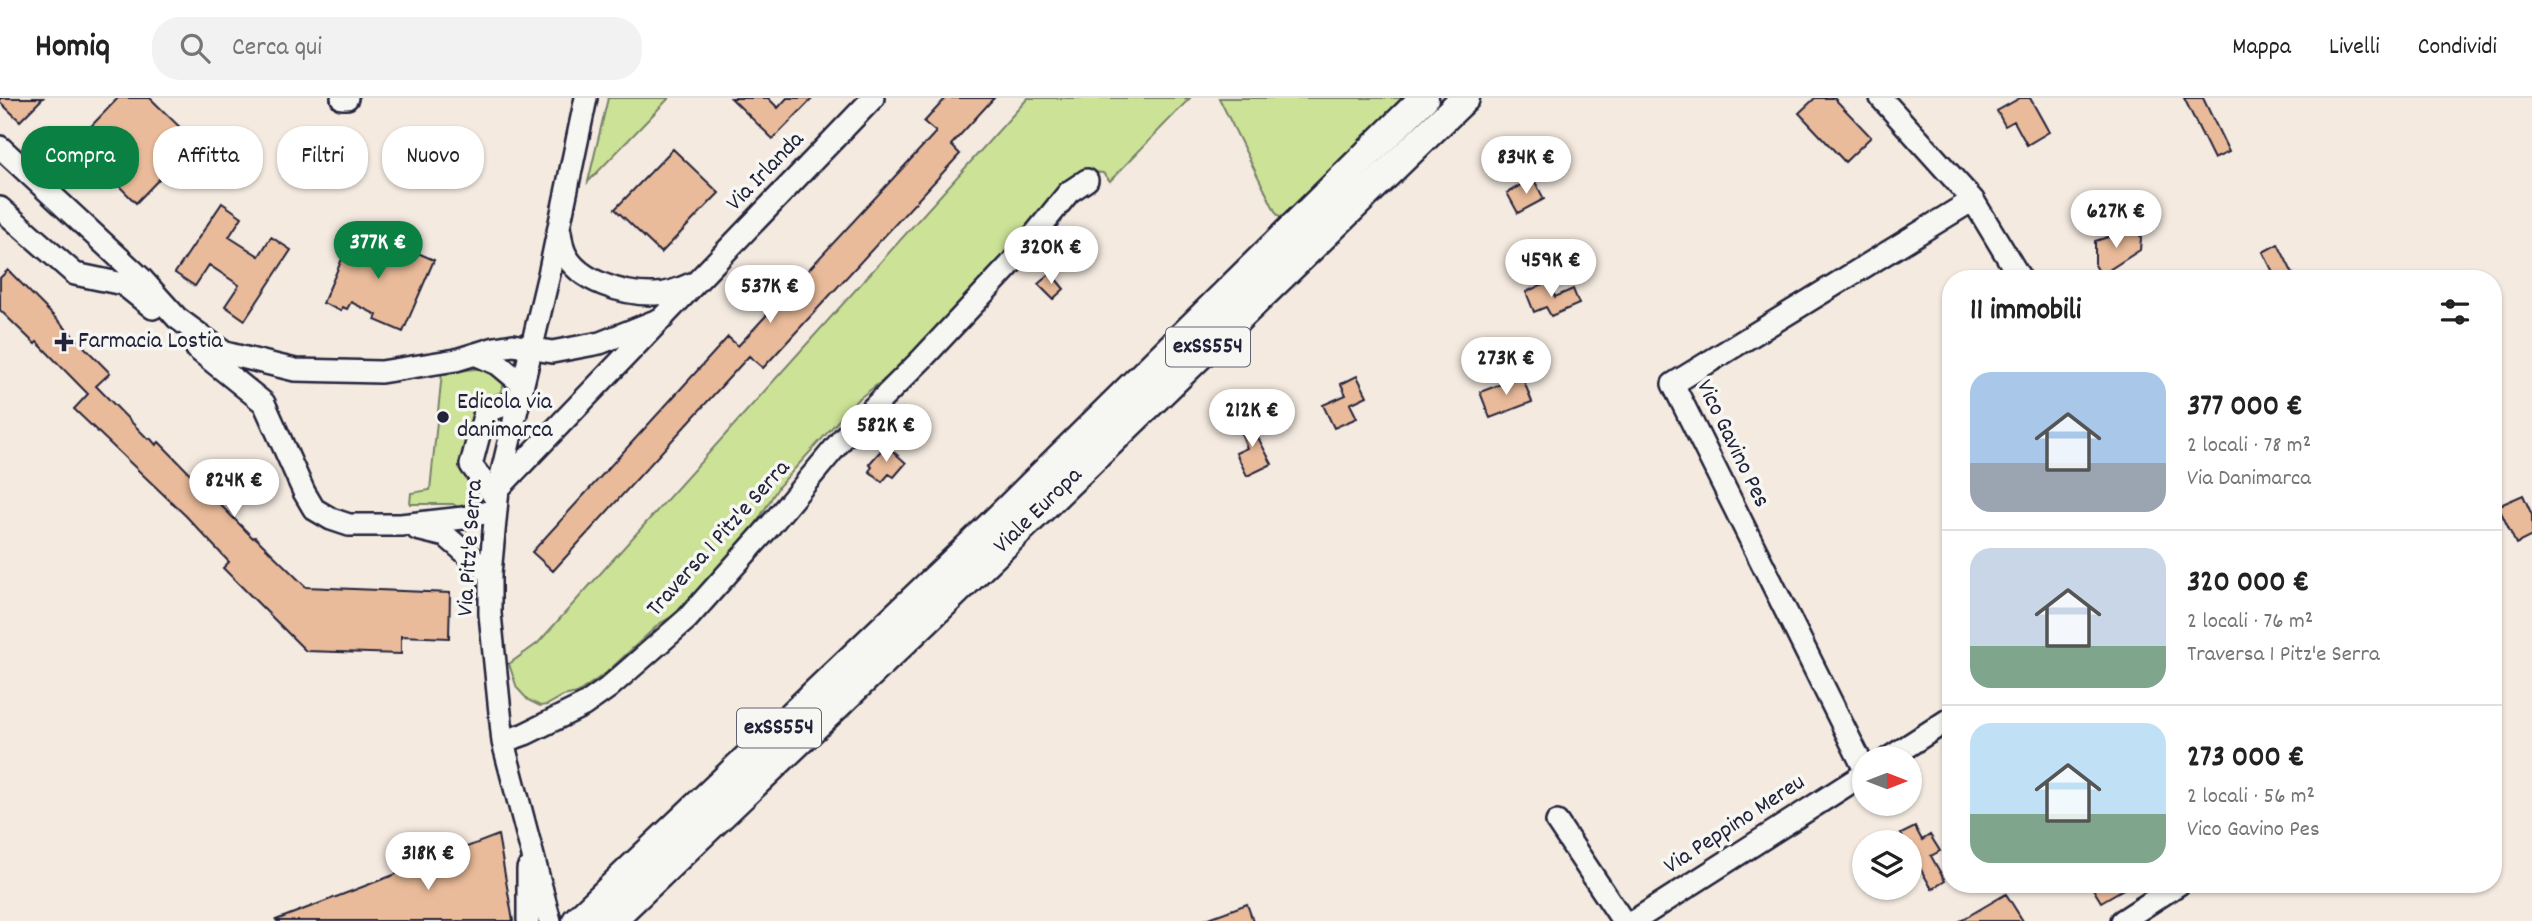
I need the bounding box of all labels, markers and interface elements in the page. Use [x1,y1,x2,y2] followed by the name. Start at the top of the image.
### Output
[152,17,642,80] search box
[35,25,110,72] text: Homiq
[176,29,214,67] icon: search
[232,30,322,67] text: Cerca qui
[2232,31,2291,65] text: Mappa
[2329,31,2380,65] text: Livelli
[2418,31,2497,65] text: Condividi
[719,124,813,220] street label: Via Irlanda
[21,126,139,189] chip: Compra
[153,126,263,189] chip: Affitta
[277,126,368,189] chip: Filtri
[382,126,484,189] chip: Nuovo
[1469,136,1583,196] pin: 834K €
[1497,142,1555,175] text: 834K €
[2059,190,2173,250] pin: 627K €
[2087,196,2145,229] text: 627K €
[321,222,435,281] pin: 377K €
[994,226,1108,286] pin: 320K €
[350,227,406,260] text: 377K €
[1020,232,1082,265] text: 320K €
[1494,240,1608,299] pin: 459K €
[1521,245,1581,278] text: 459K €
[713,266,827,325] pin: 537K €
[741,271,799,304] text: 537K €
[1970,291,2081,334] text: 11 immobili
[2436,293,2474,331] icon: filters
[78,325,223,359] place label: Farmacia Lostia
[1166,328,1250,366] road number: exSS554
[56,334,72,350] marker: Farmacia Lostia
[1449,338,1563,397] pin: 273K €
[1477,343,1535,376] text: 273K €
[1686,374,1778,514] street label: Vico Gavino Pes
[457,386,553,448] place label: Edicola via danimarca
[2187,387,2303,430] text: 377 000 €
[1195,390,1309,449] pin: 212K €
[1225,395,1279,428] text: 212K €
[2026,400,2110,484] icon: home
[829,404,943,464] pin: 582K €
[435,409,451,425] marker: Edicola via danimarca
[857,410,915,443] text: 582K €
[2187,430,2311,463] text: 2 locali · 78 m²
[639,452,799,625] street label: Traversa 1 Pitz'e Serra
[986,459,1091,562] street label: Viale Europa
[177,460,291,519] pin: 824K €
[2187,463,2311,496] text: Via Danimarca
[205,465,263,498] text: 824K €
[449,478,493,617] street label: Via Pitz'e Serra
[2187,563,2309,606] text: 320 000 €
[2026,576,2110,660] icon: home
[2187,606,2313,639] text: 2 locali · 76 m²
[2187,639,2380,672] text: Traversa 1 Pitz'e Serra
[737,708,821,748] road number: exSS554
[2187,738,2304,781] text: 273 000 €
[1852,746,1922,816] north arrow
[1852,746,1922,900] map controls
[2026,751,2110,835] icon: home
[1658,767,1812,883] street label: Via Peppino Mereu
[2187,781,2315,814] text: 2 locali · 56 m²
[2187,814,2320,847] text: Vico Gavino Pes
[1852,830,1922,900] button: layers
[371,832,485,892] pin: 318K €
[401,838,455,871] text: 318K €

